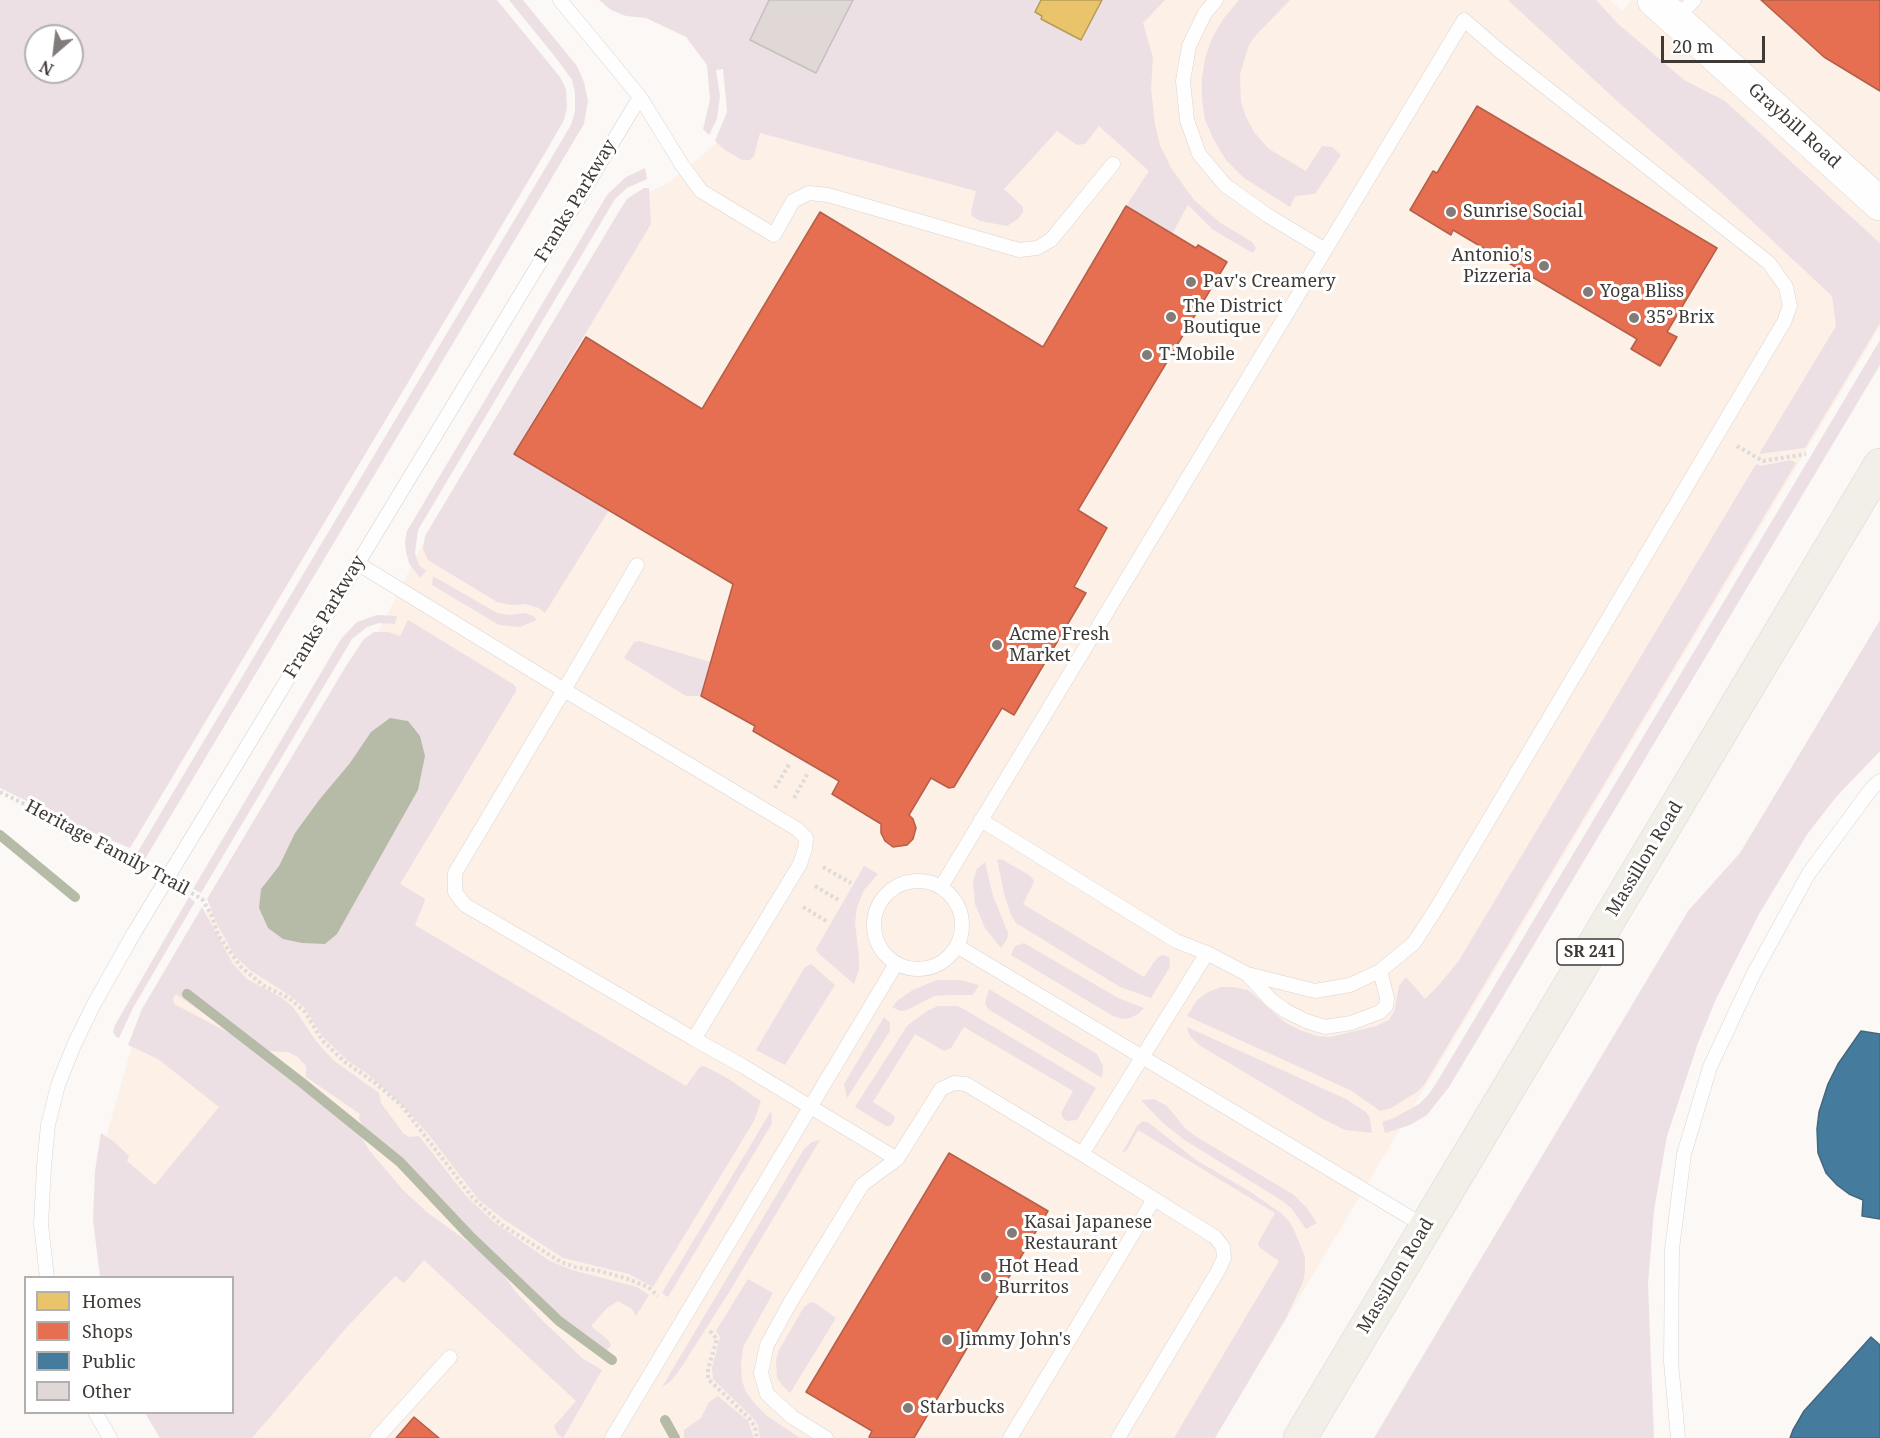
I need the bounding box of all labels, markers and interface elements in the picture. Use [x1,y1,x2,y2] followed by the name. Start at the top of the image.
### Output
[24,24,84,84] north arrow
[1664,24,1768,62] scale bar
[1672,34,1714,58] text: 20 m
[36,55,57,81] text: N
[1743,79,1845,173] street label: Graybill Road
[531,136,621,266] street label: Franks Parkway
[1463,201,1583,223] place label: Sunrise Social
[1444,205,1458,219] marker: Sunrise Social
[1451,245,1532,288] place label: Antonio's Pizzeria
[1537,259,1551,273] marker: Antonio's Pizzeria
[1203,271,1336,293] place label: Pav's Creamery
[1184,275,1198,289] marker: Pav's Creamery
[1600,281,1684,303] place label: Yoga Bliss
[1581,285,1595,299] marker: Yoga Bliss
[1183,296,1283,338] place label: The District Boutique
[1646,307,1714,329] place label: 35° Brix
[1164,310,1178,324] marker: The District Boutique
[1627,311,1641,325] marker: 35° Brix
[1159,344,1235,366] place label: T-Mobile
[1140,348,1154,362] marker: T-Mobile
[280,552,370,682] street label: Franks Parkway
[1009,624,1110,666] place label: Acme Fresh Market
[990,638,1004,652] marker: Acme Fresh Market
[21,796,193,900] street label: Heritage Family Trail
[1602,798,1688,920] street label: Massillon Road
[1557,939,1623,965] road number: SR 241
[1024,1212,1152,1254] place label: Kasai Japanese Restaurant
[1353,1215,1439,1337] street label: Massillon Road
[1005,1226,1019,1240] marker: Kasai Japanese Restaurant
[998,1256,1079,1298] place label: Hot Head Burritos
[979,1270,993,1284] marker: Hot Head Burritos
[24,1276,234,1414] legend
[82,1289,141,1313] text: Homes
[82,1319,133,1343] text: Shops
[959,1329,1071,1351] place label: Jimmy John's
[940,1333,954,1347] marker: Jimmy John's
[82,1349,136,1373] text: Public
[82,1379,131,1403] text: Other
[920,1397,1005,1419] place label: Starbucks
[901,1401,915,1415] marker: Starbucks

